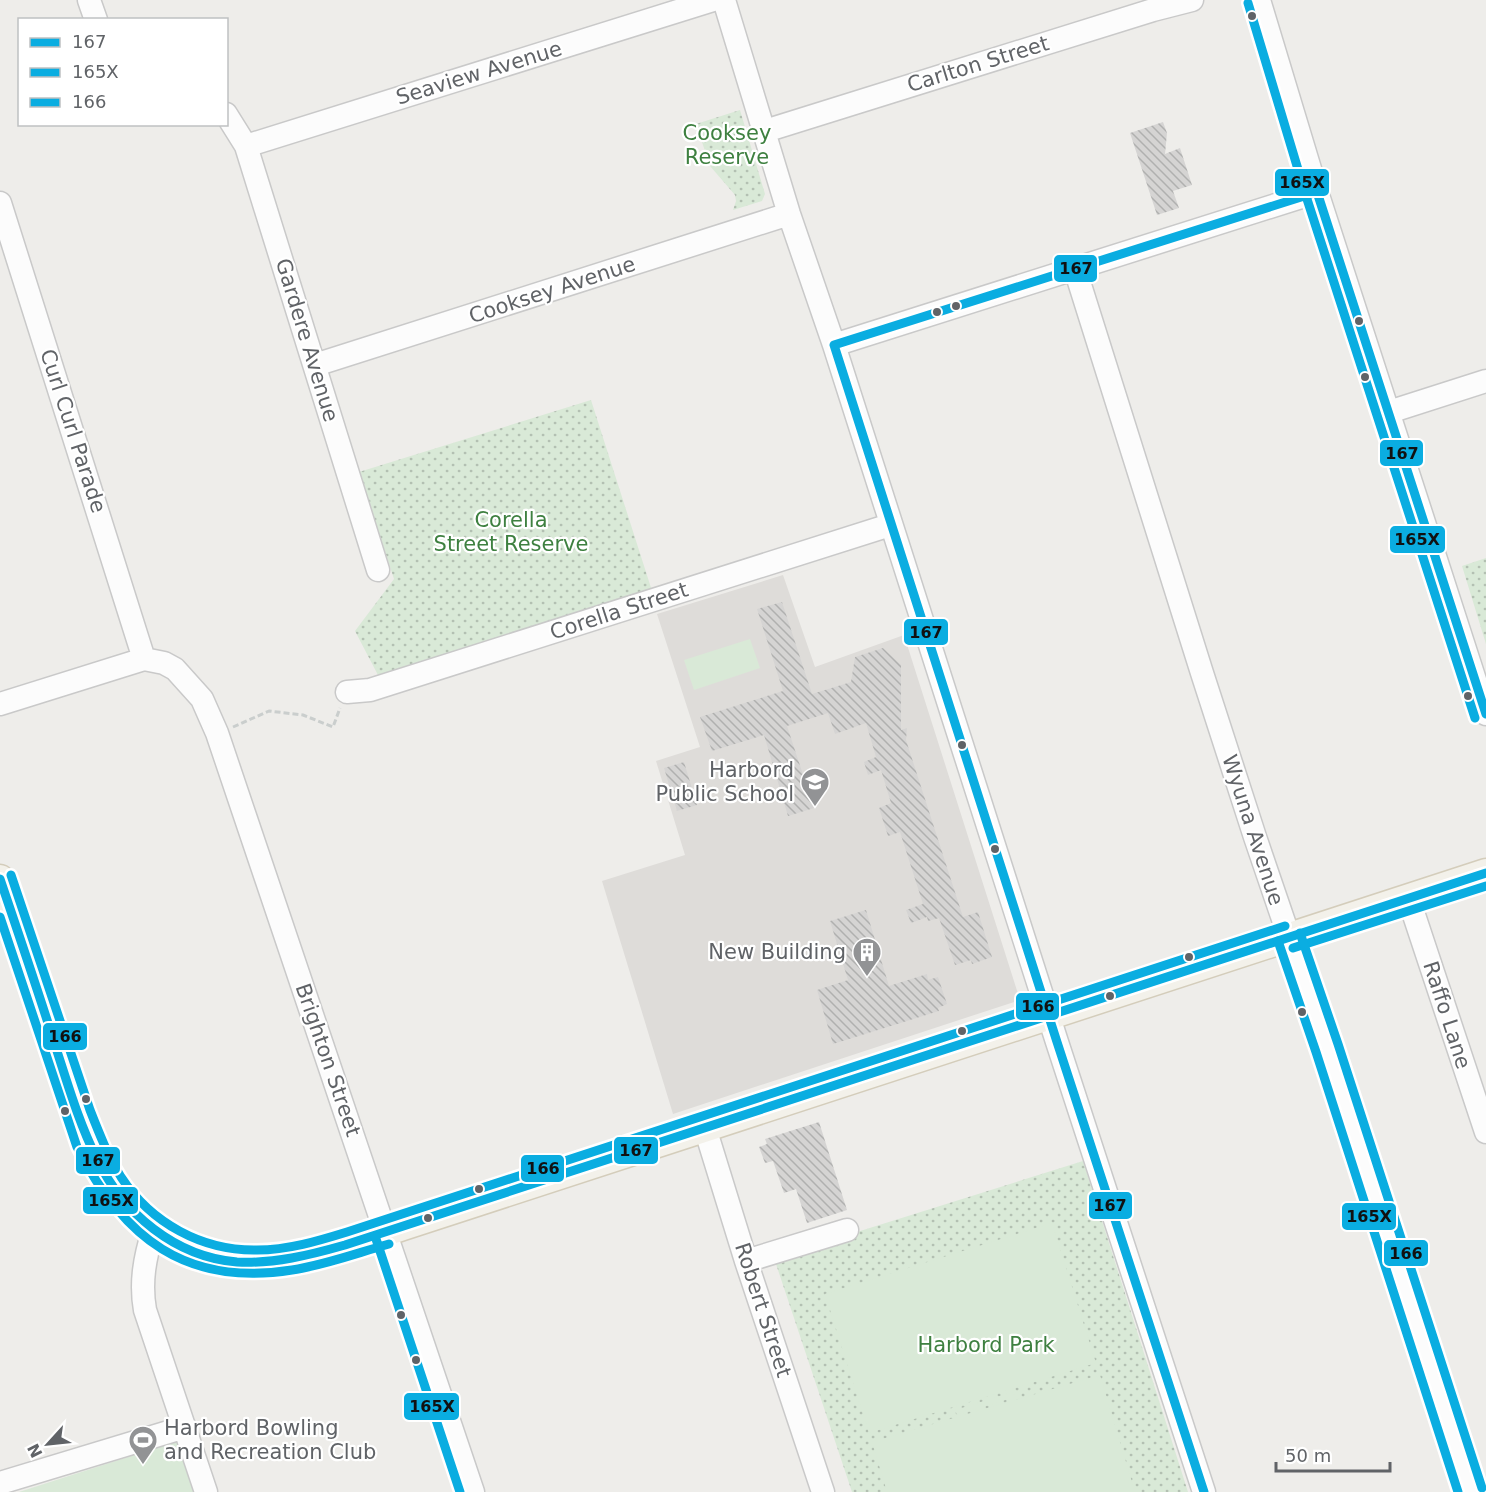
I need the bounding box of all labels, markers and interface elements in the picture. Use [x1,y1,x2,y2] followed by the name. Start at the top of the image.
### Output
[1246,10,1258,22] unlabelled marker
[18,18,228,126] legend
[72,31,106,52] text: 167
[904,31,1052,97] street label: Carlton Street
[393,36,565,110] street label: Seaview Avenue
[72,61,119,82] text: 165X
[72,91,106,112] text: 166
[683,121,771,169] park label: Cooksey Reserve
[1274,168,1330,197] line badge: 165X
[1279,173,1326,192] text: 165X
[466,252,638,328] street label: Cooksey Avenue
[1053,254,1098,283] line badge: 167
[271,255,343,425] street label: Gardere Avenue
[1059,259,1093,278] text: 167
[950,300,962,312] unlabelled marker
[931,306,943,318] unlabelled marker
[1353,315,1365,327] unlabelled marker
[35,346,111,516] street label: Curl Curl Parade
[1359,371,1371,383] unlabelled marker
[1379,439,1424,467] line badge: 167
[1385,444,1419,463] text: 167
[434,508,588,556] park label: Corella Street Reserve
[1389,525,1446,554] line badge: 165X
[1394,530,1441,549] text: 165X
[547,577,691,645] street label: Corella Street
[903,618,949,646] line badge: 167
[909,623,943,642] text: 167
[1462,690,1474,702] unlabelled marker
[956,739,968,751] unlabelled marker
[1217,752,1289,908] street label: Wyuna Avenue
[655,758,794,806] place label: Harbord Public School
[799,766,831,808] school or university icon: Harbord Public School
[989,843,1001,855] unlabelled marker
[851,936,883,978] building icon: New Building
[708,940,846,964] place label: New Building
[1183,951,1195,963] unlabelled marker
[1418,958,1476,1072] street label: Raffo Lane
[291,980,365,1140] street label: Brighton Street
[1104,990,1116,1002] unlabelled marker
[1015,992,1060,1021] line badge: 166
[1021,997,1055,1016] text: 166
[1296,1006,1308,1018] unlabelled marker
[42,1022,88,1051] line badge: 166
[956,1025,968,1037] unlabelled marker
[48,1027,82,1046] text: 166
[80,1093,92,1105] unlabelled marker
[59,1105,71,1117] unlabelled marker
[613,1136,659,1165] line badge: 167
[619,1141,653,1160] text: 167
[75,1146,121,1175] line badge: 167
[81,1151,115,1170] text: 167
[520,1154,565,1183] line badge: 166
[526,1159,560,1178] text: 166
[473,1183,485,1195] unlabelled marker
[82,1186,139,1215] line badge: 165X
[88,1191,135,1210] text: 165X
[1088,1191,1133,1220] line badge: 167
[1093,1196,1127,1215] text: 167
[1341,1202,1397,1231] line badge: 165X
[1346,1207,1393,1226] text: 165X
[422,1212,434,1224] unlabelled marker
[1383,1239,1429,1267] line badge: 166
[730,1240,796,1380] street label: Robert Street
[1389,1244,1423,1263] text: 166
[395,1309,407,1321] unlabelled marker
[917,1333,1055,1357] park label: Harbord Park
[410,1354,422,1366] unlabelled marker
[403,1392,460,1421] line badge: 165X
[409,1397,456,1416] text: 165X
[18,1414,78,1474] north arrow
[164,1416,376,1464] place label: Harbord Bowling and Recreation Club
[127,1424,159,1466] sports icon: Harbord Bowling and Recreation Club
[1276,1435,1390,1473] scale bar
[24,1440,47,1461] text: N
[1285,1445,1331,1466] text: 50 m

